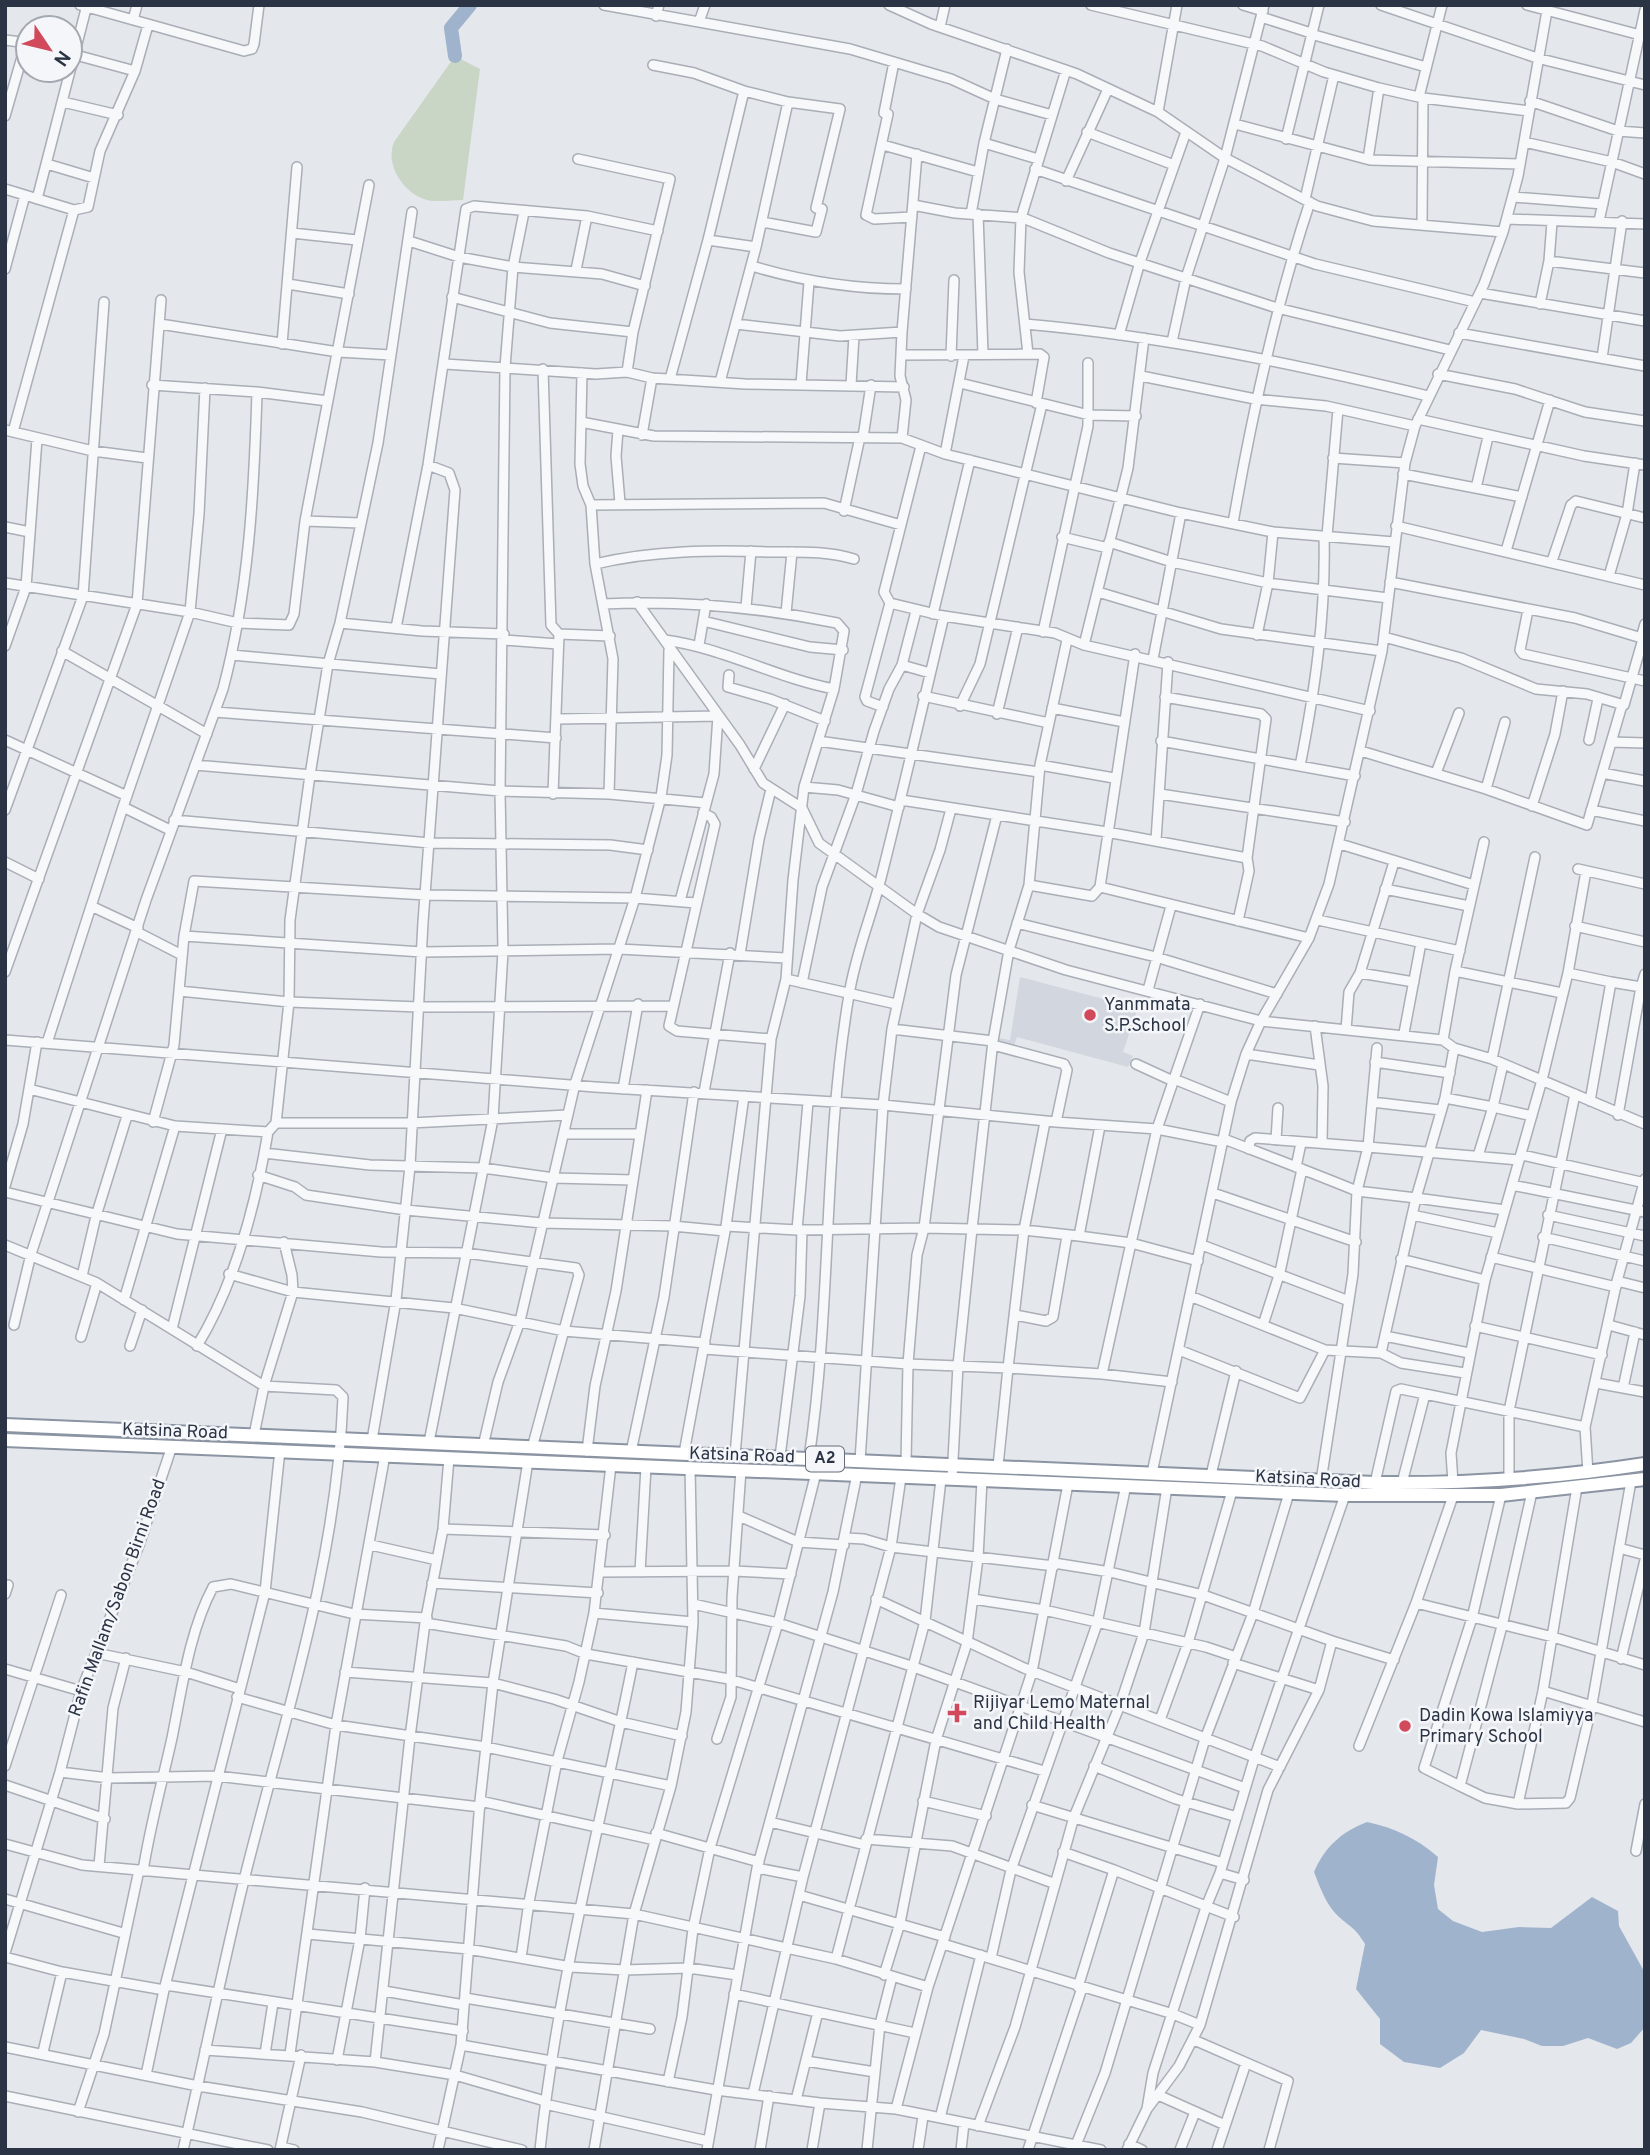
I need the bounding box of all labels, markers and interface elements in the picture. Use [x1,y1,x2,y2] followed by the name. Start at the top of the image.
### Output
[14,14,84,84] north arrow
[48,45,75,70] text: N
[1104,994,1190,1038] place label: Yanmmata S.P.School
[1082,1007,1098,1023] marker: Yanmmata S.P.School
[122,1419,228,1445] street label: Katsina Road
[689,1443,795,1469] street label: Katsina Road
[806,1446,844,1471] road number: A2
[1254,1466,1362,1494] street label: Katsina Road
[64,1476,172,1720] street label: Rafin Mallam/Sabon Birni Road
[973,1692,1150,1736] place label: Rijiyar Lemo Maternal and Child Health
[947,1703,967,1723] marker: Rijiyar Lemo Maternal and Child Health
[1419,1705,1594,1749] place label: Dadin Kowa Islamiyya Primary School
[1397,1718,1413,1734] marker: Dadin Kowa Islamiyya Primary School

